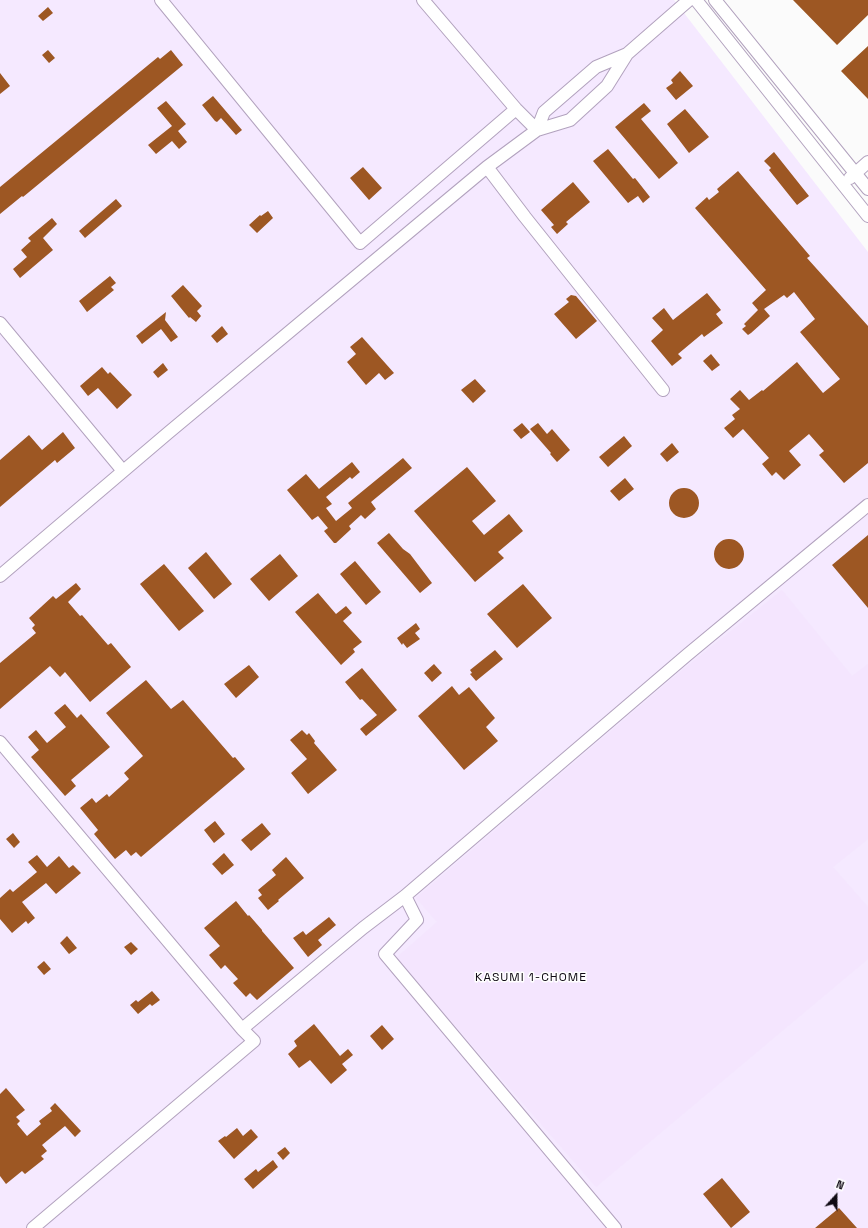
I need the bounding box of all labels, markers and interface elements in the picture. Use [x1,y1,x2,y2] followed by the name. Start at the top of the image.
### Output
[475,971,587,985] district label: KASUMI 1-CHOME
[816,1176,856,1216] north arrow
[834,1177,846,1193] text: N

